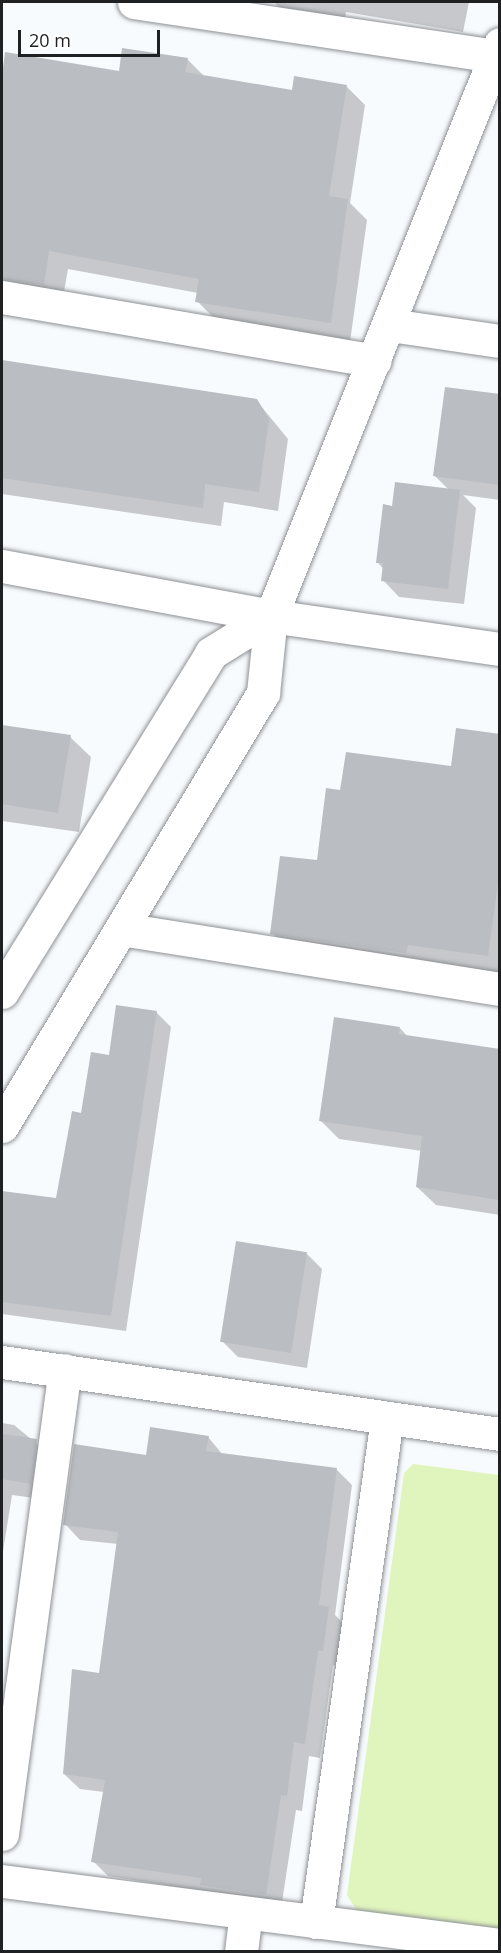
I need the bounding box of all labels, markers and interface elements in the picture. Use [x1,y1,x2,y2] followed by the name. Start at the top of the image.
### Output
[21,18,164,56] scale bar
[29,28,71,52] text: 20 m

